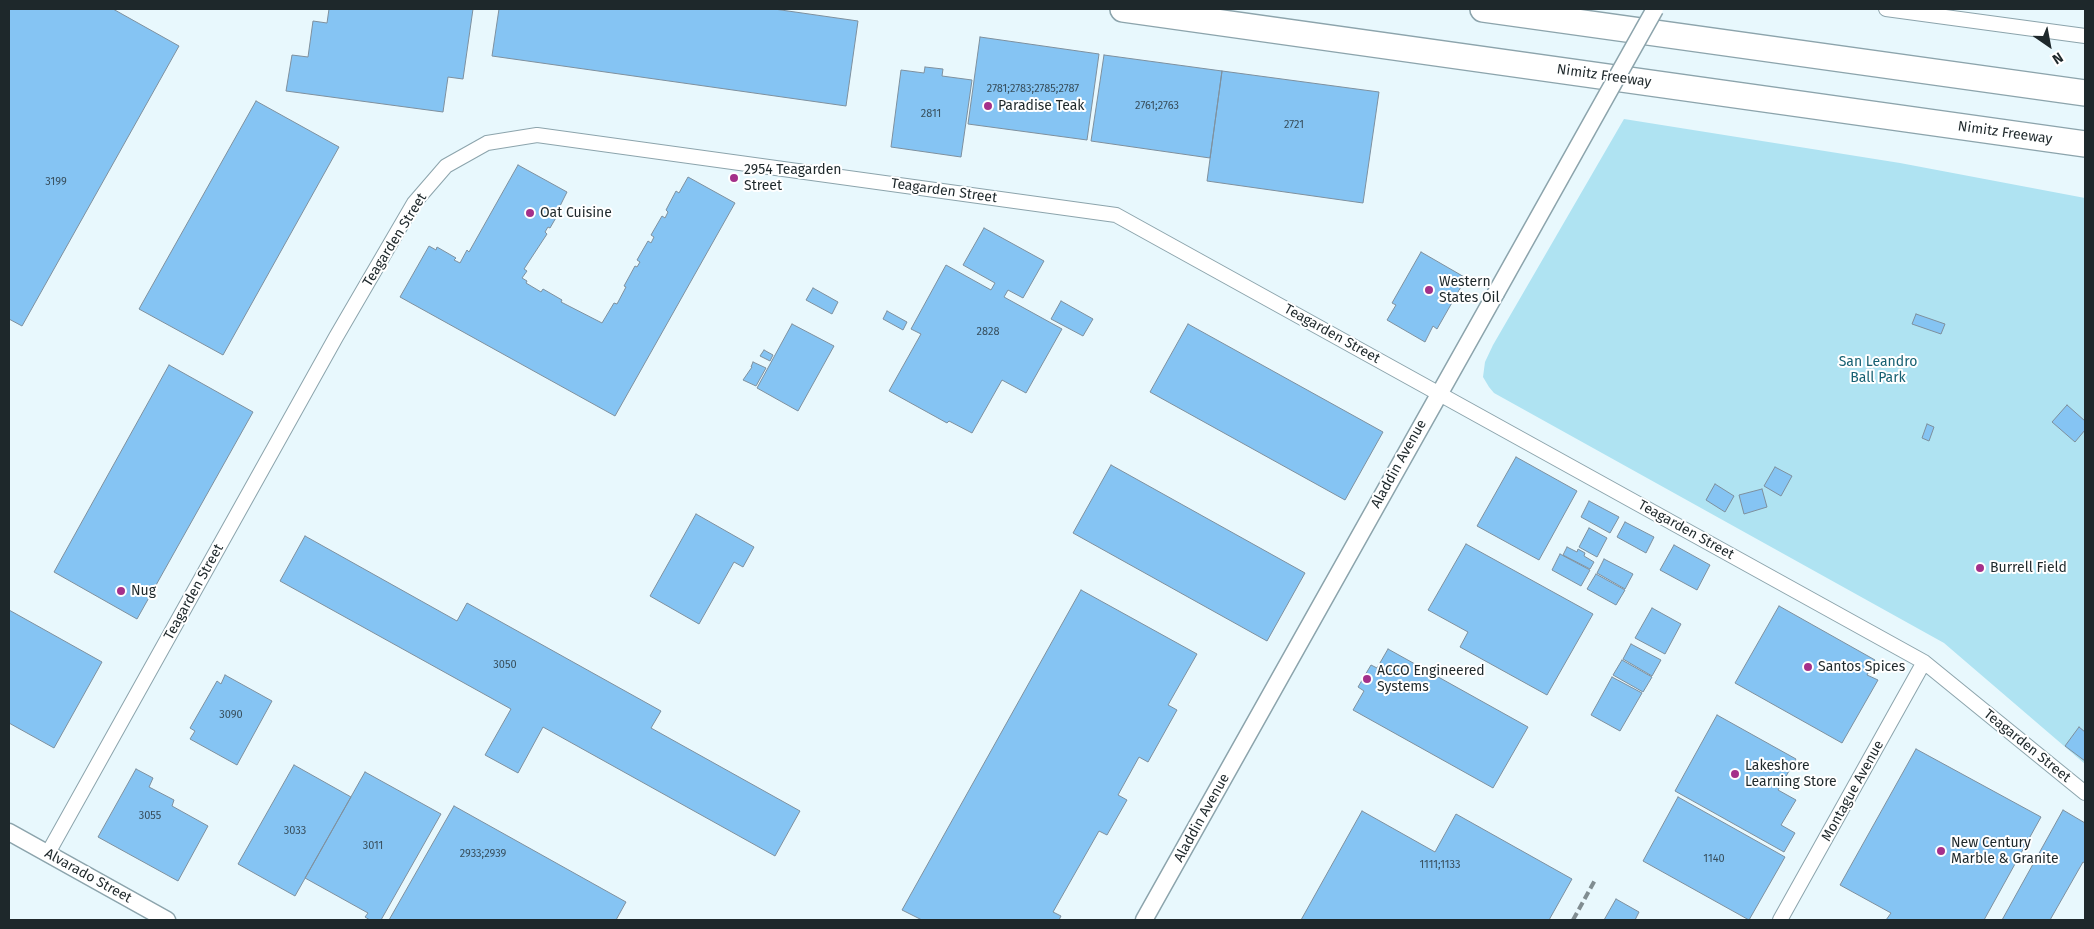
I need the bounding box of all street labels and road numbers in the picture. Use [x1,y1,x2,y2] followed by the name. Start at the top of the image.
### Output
[1556,61,1652,91] street label: Nimitz Freeway
[1957,118,2053,148] street label: Nimitz Freeway
[890,175,998,207] street label: Teagarden Street
[360,190,430,290] street label: Teagarden Street
[1281,301,1383,367] street label: Teagarden Street
[1368,417,1430,511] street label: Aladdin Avenue
[1635,497,1737,563] street label: Teagarden Street
[161,541,227,643] street label: Teagarden Street
[1980,706,2074,786] street label: Teagarden Street
[1818,738,1888,844] street label: Montague Avenue
[1171,771,1233,865] street label: Aladdin Avenue
[41,845,135,907] street label: Alvarado Street

